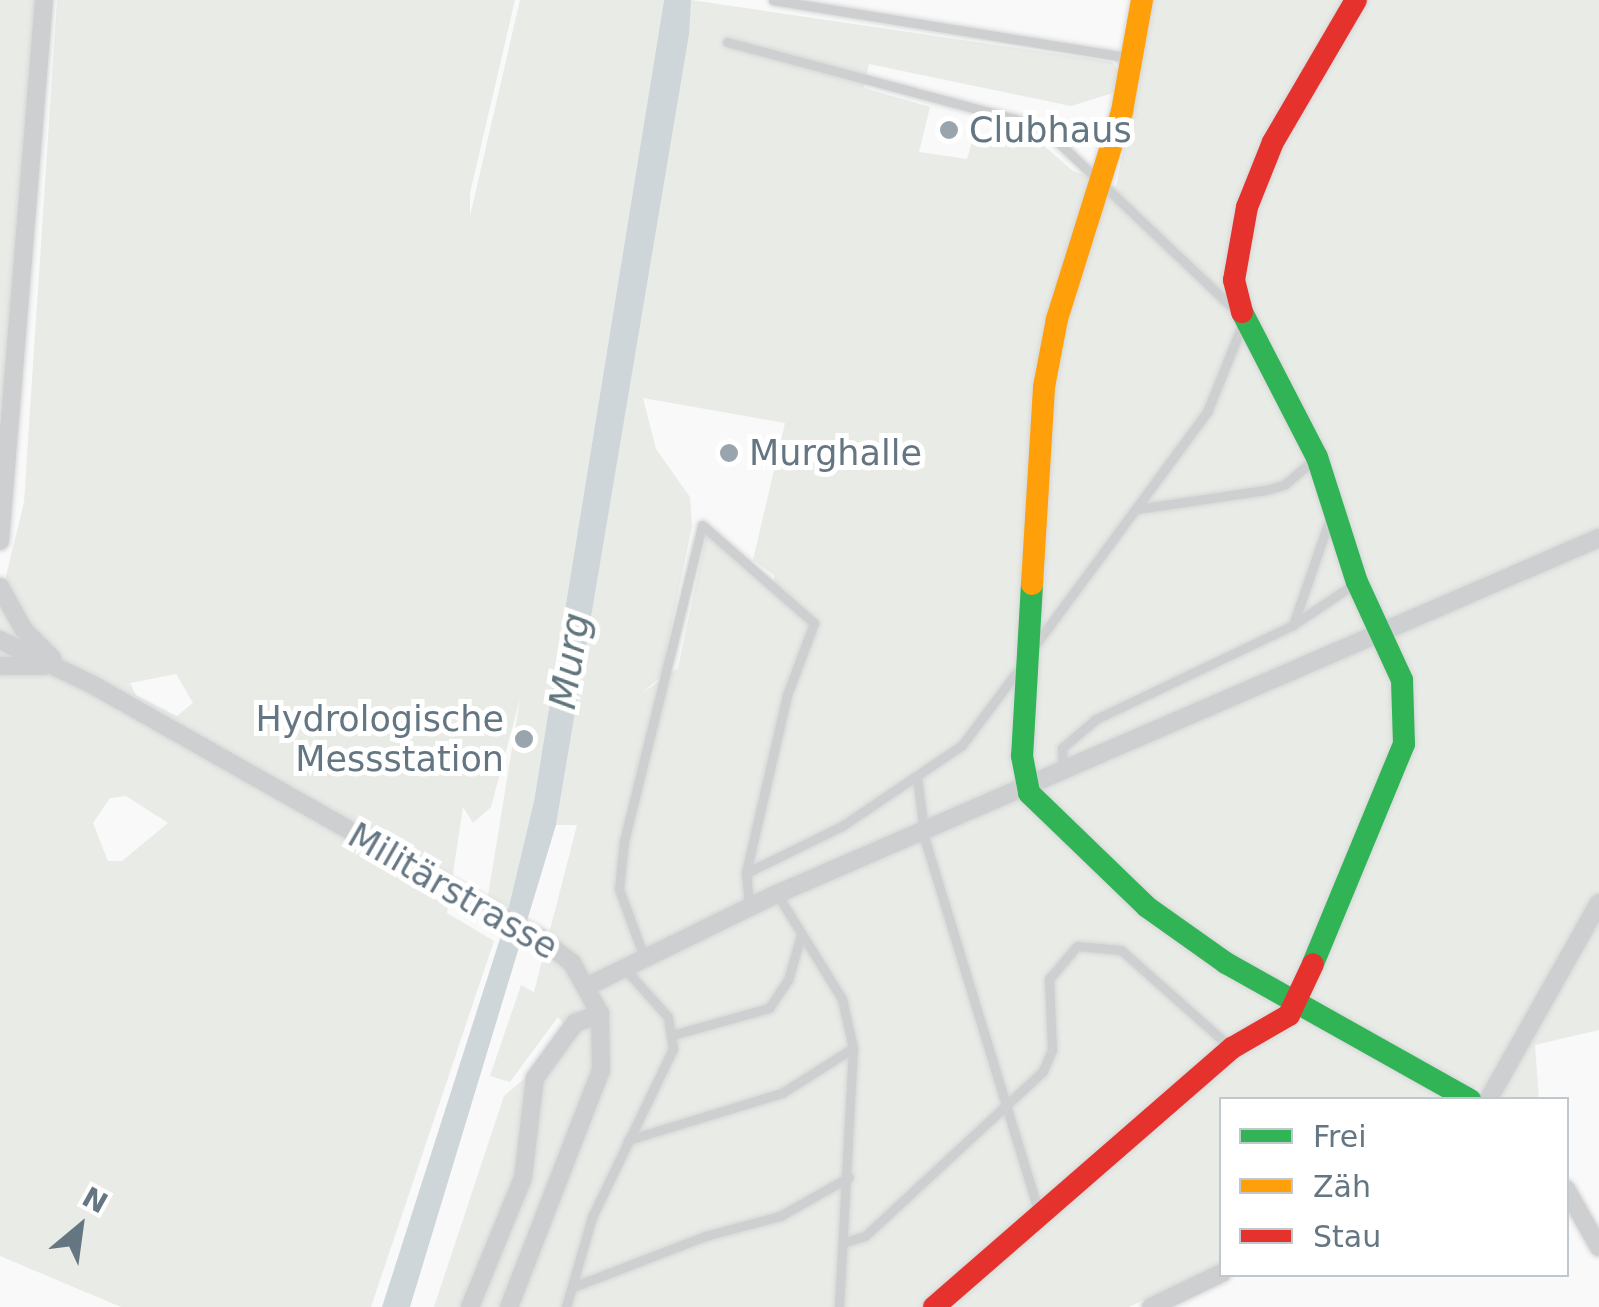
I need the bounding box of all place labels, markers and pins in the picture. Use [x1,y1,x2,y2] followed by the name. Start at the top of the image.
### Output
[969,109,1132,151] place label: Clubhaus
[938,119,960,141] marker: Clubhaus
[749,432,922,474] place label: Murghalle
[718,442,740,464] marker: Murghalle
[255,698,504,780] place label: Hydrologische Messstation
[513,728,535,750] marker: Hydrologische Messstation

